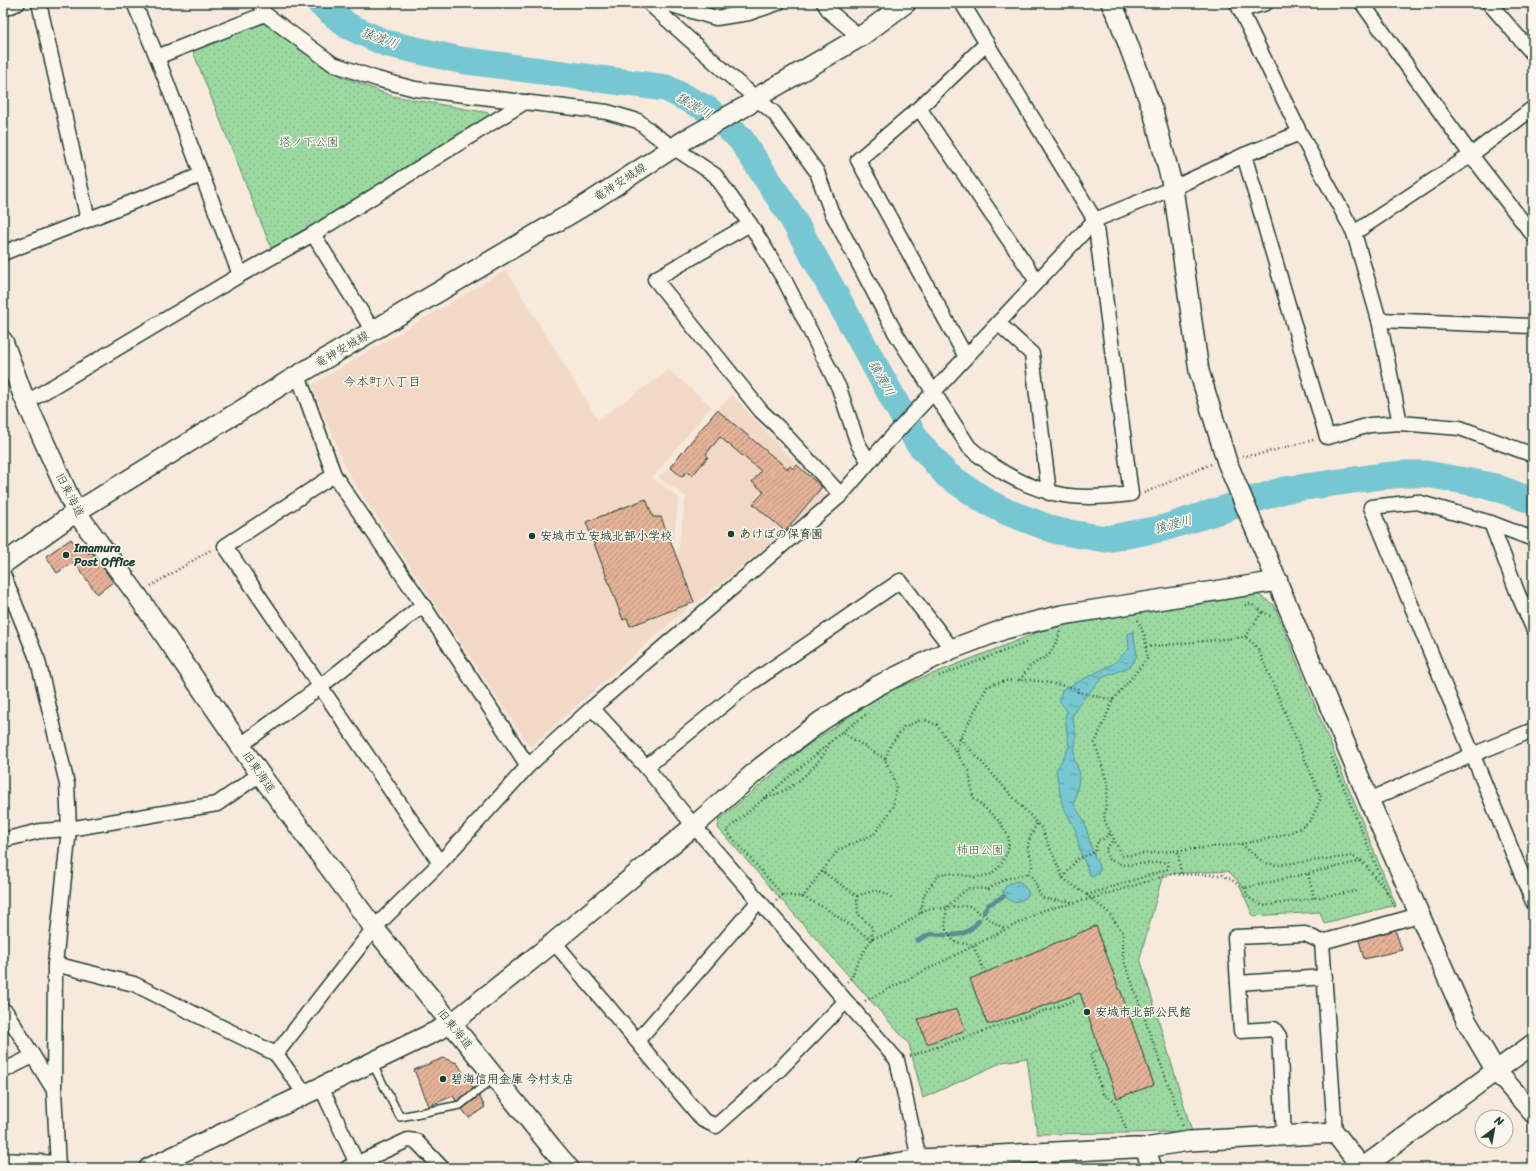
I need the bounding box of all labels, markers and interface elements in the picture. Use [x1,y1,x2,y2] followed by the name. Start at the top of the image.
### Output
[358,21,402,55] water label: 猿渡川
[671,85,717,125] water label: 猿渡川
[279,131,339,153] park label: 塔ノ下公園
[589,156,651,208] street label: 竜神安城線
[311,324,373,374] street label: 竜神安城線
[862,355,902,401] water label: 猿渡川
[343,370,421,393] district label: 今本町八丁目
[49,469,91,521] street label: 旧東海道
[1151,508,1195,540] water label: 猿渡川
[739,523,823,545] place label: あけぼの保育園
[540,525,672,547] place label: 安城市立安城北部小学校
[726,529,736,539] marker: あけぼの保育園
[527,531,537,541] marker: 安城市立安城北部小学校
[73,537,136,573] place label: Imamura Post Office
[61,550,71,560] marker: Imamura Post Office
[236,746,282,798] street label: 旧東海道
[956,839,1004,861] park label: 柿田公園
[1095,1001,1191,1023] place label: 安城市北部公民館
[431,1003,479,1055] street label: 旧東海道
[1082,1007,1092,1017] marker: 安城市北部公民館
[451,1068,574,1090] place label: 碧海信用金庫 今村支店
[438,1074,448,1084] marker: 碧海信用金庫 今村支店
[1474,1109,1514,1149] north arrow
[1490,1110,1508,1131] text: N

